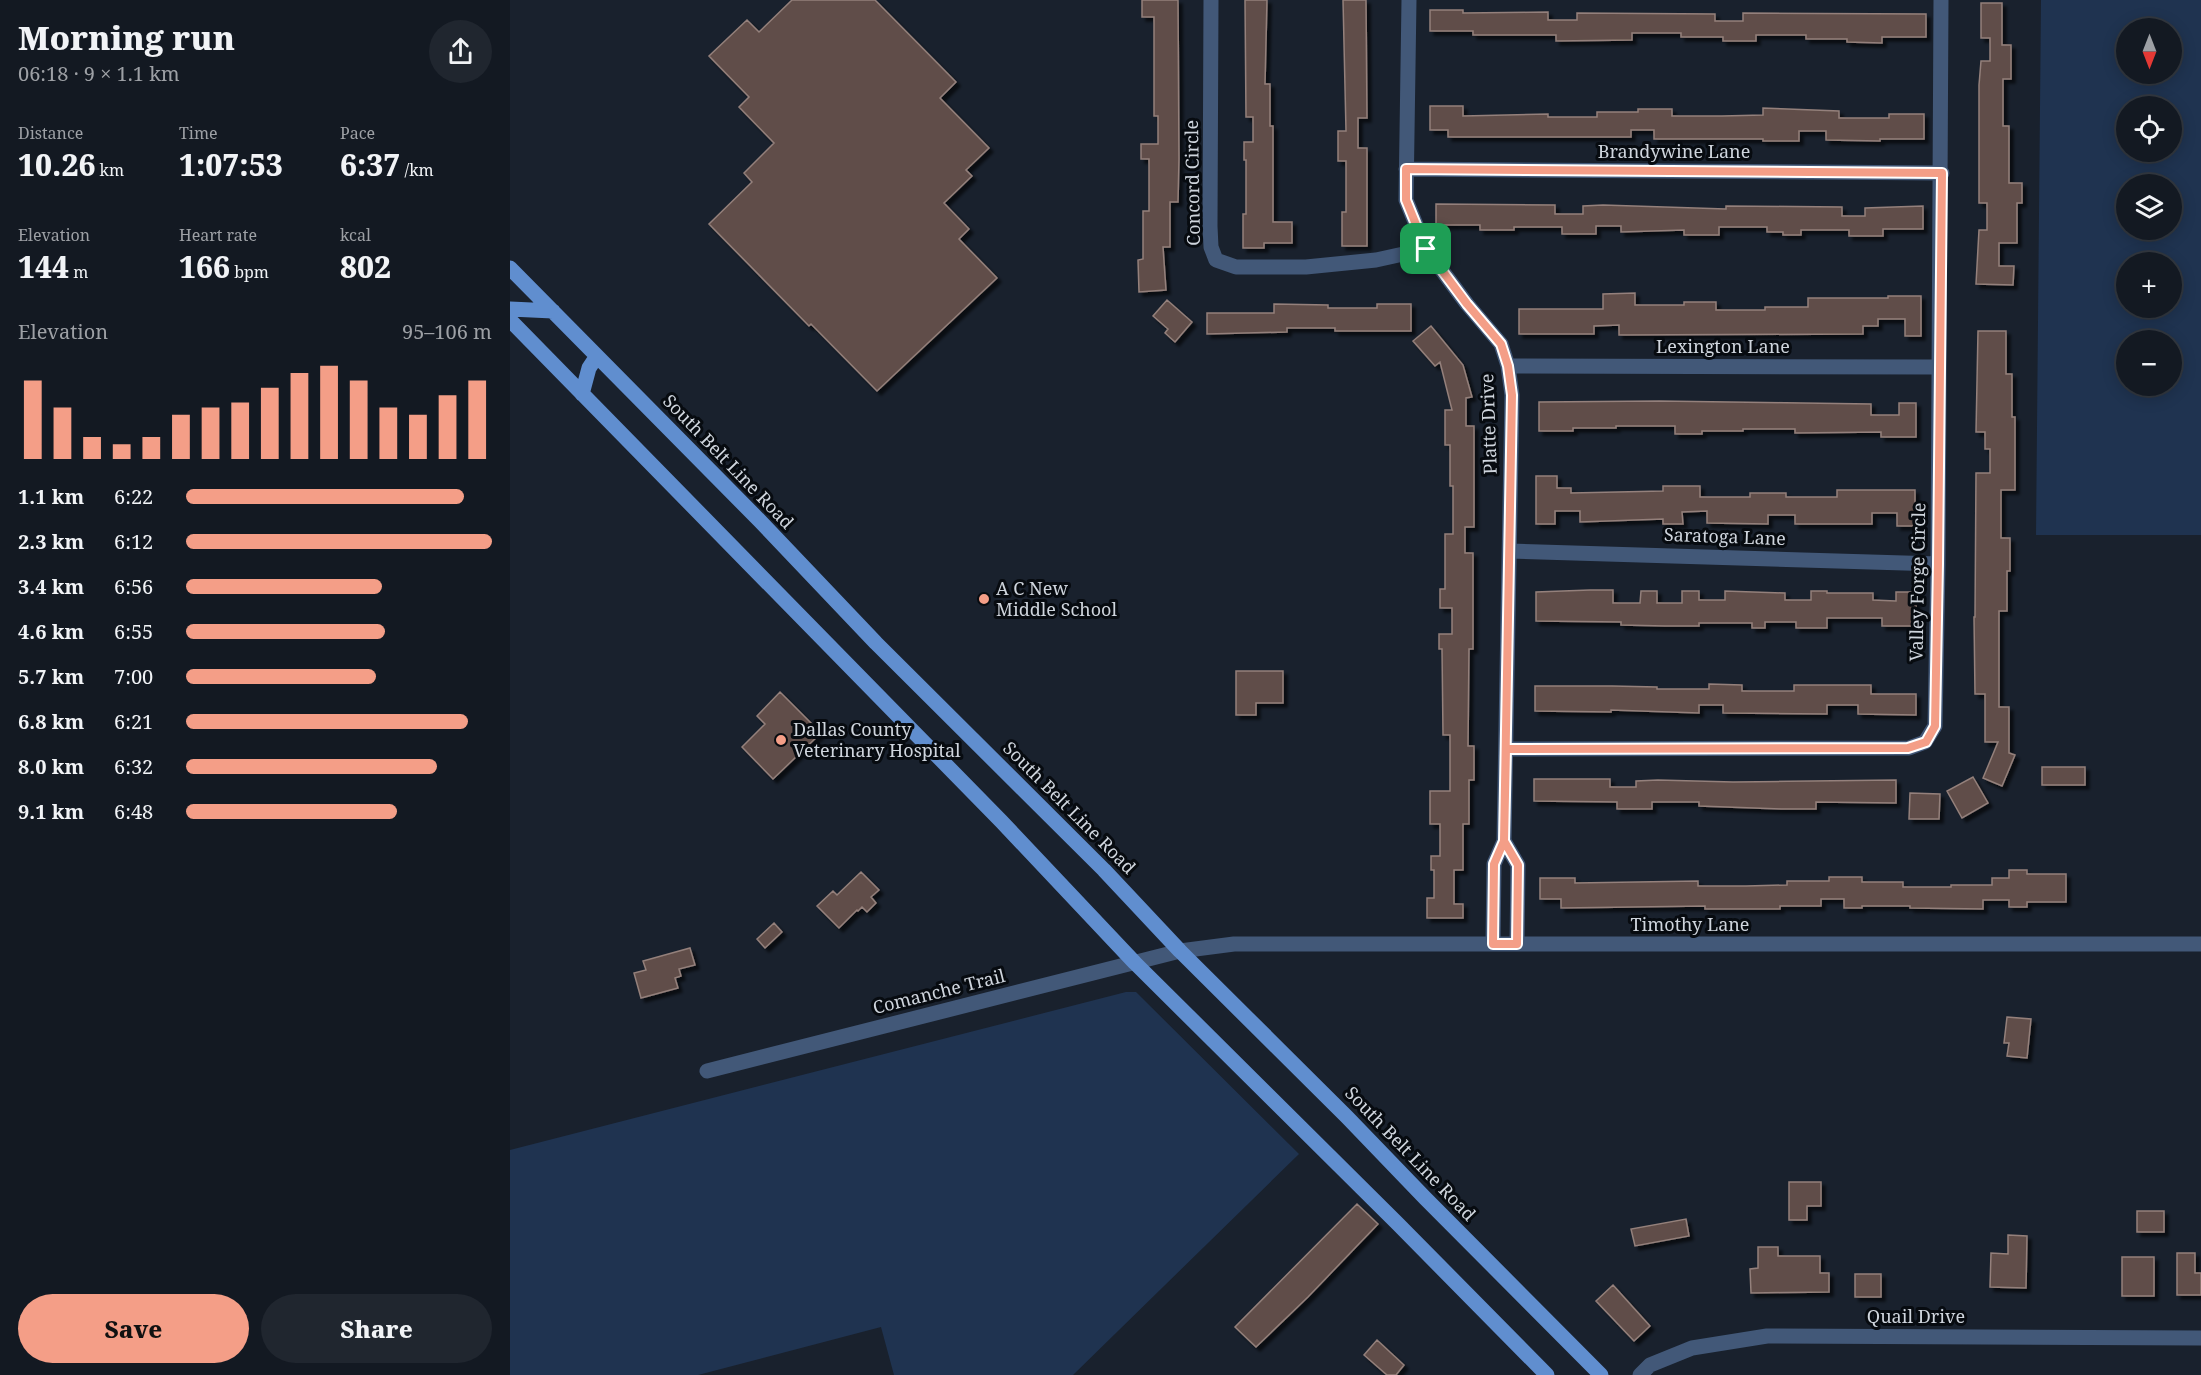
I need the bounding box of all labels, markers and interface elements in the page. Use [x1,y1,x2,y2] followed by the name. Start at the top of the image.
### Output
[18,15,235,60] text: Morning run
[2116,18,2182,84] north arrow
[2116,18,2182,396] map controls
[429,20,492,83] button: share
[18,60,180,87] text: 06:18 · 9 × 1.1 km
[2116,96,2182,162] button: locate
[1179,120,1205,246] street label: Concord Circle
[18,122,83,144] text: Distance
[179,122,218,144] text: Time
[340,122,375,144] text: Pace
[1598,139,1750,163] street label: Brandywine Lane
[18,144,95,185] text: 10.26
[179,144,283,185] text: 1:07:53
[340,144,400,185] text: 6:37
[95,159,124,181] text: km
[400,159,434,181] text: /km
[2116,174,2182,240] button: layers
[1400,223,1451,274] pin
[18,224,90,246] text: Elevation
[179,224,257,246] text: Heart rate
[340,224,371,246] text: kcal
[1409,232,1442,265] icon: arrive
[18,246,69,287] text: 144
[179,246,230,287] text: 166
[340,246,391,287] text: 802
[2116,252,2182,318] button: +
[69,261,88,283] text: m
[230,261,269,283] text: bpm
[18,318,108,345] text: Elevation
[402,318,492,345] text: 95–106 m
[2116,330,2182,396] button: −
[1656,334,1790,358] street label: Lexington Lane
[1474,373,1502,475] street label: Platte Drive
[658,389,799,534] street label: South Belt Line Road
[18,483,84,510] text: 1.1 km
[114,483,153,510] text: 6:22
[1904,502,1930,662] street label: Valley Forge Circle
[1664,522,1786,550] street label: Saratoga Lane
[18,528,84,555] text: 2.3 km
[114,528,153,555] text: 6:12
[18,573,84,600] text: 3.4 km
[114,573,153,600] text: 6:56
[996,576,1117,621] place label: A C New Middle School
[977,592,991,606] marker: A C New Middle School
[18,618,84,645] text: 4.6 km
[114,618,153,645] text: 6:55
[18,663,84,690] text: 5.7 km
[114,663,153,690] text: 7:00
[18,708,84,735] text: 6.8 km
[114,708,153,735] text: 6:21
[793,717,961,762] place label: Dallas County Veterinary Hospital
[774,733,788,747] marker: Dallas County Veterinary Hospital
[998,736,1141,879] street label: South Belt Line Road
[18,753,84,780] text: 8.0 km
[114,753,153,780] text: 6:32
[18,798,84,825] text: 9.1 km
[114,798,153,825] text: 6:48
[1630,912,1750,936] street label: Timothy Lane
[870,963,1008,1019] street label: Comanche Trail
[1340,1081,1481,1226] street label: South Belt Line Road
[18,1294,249,1363] button: Save
[261,1294,492,1363] button: Share
[1867,1304,1965,1328] street label: Quail Drive

